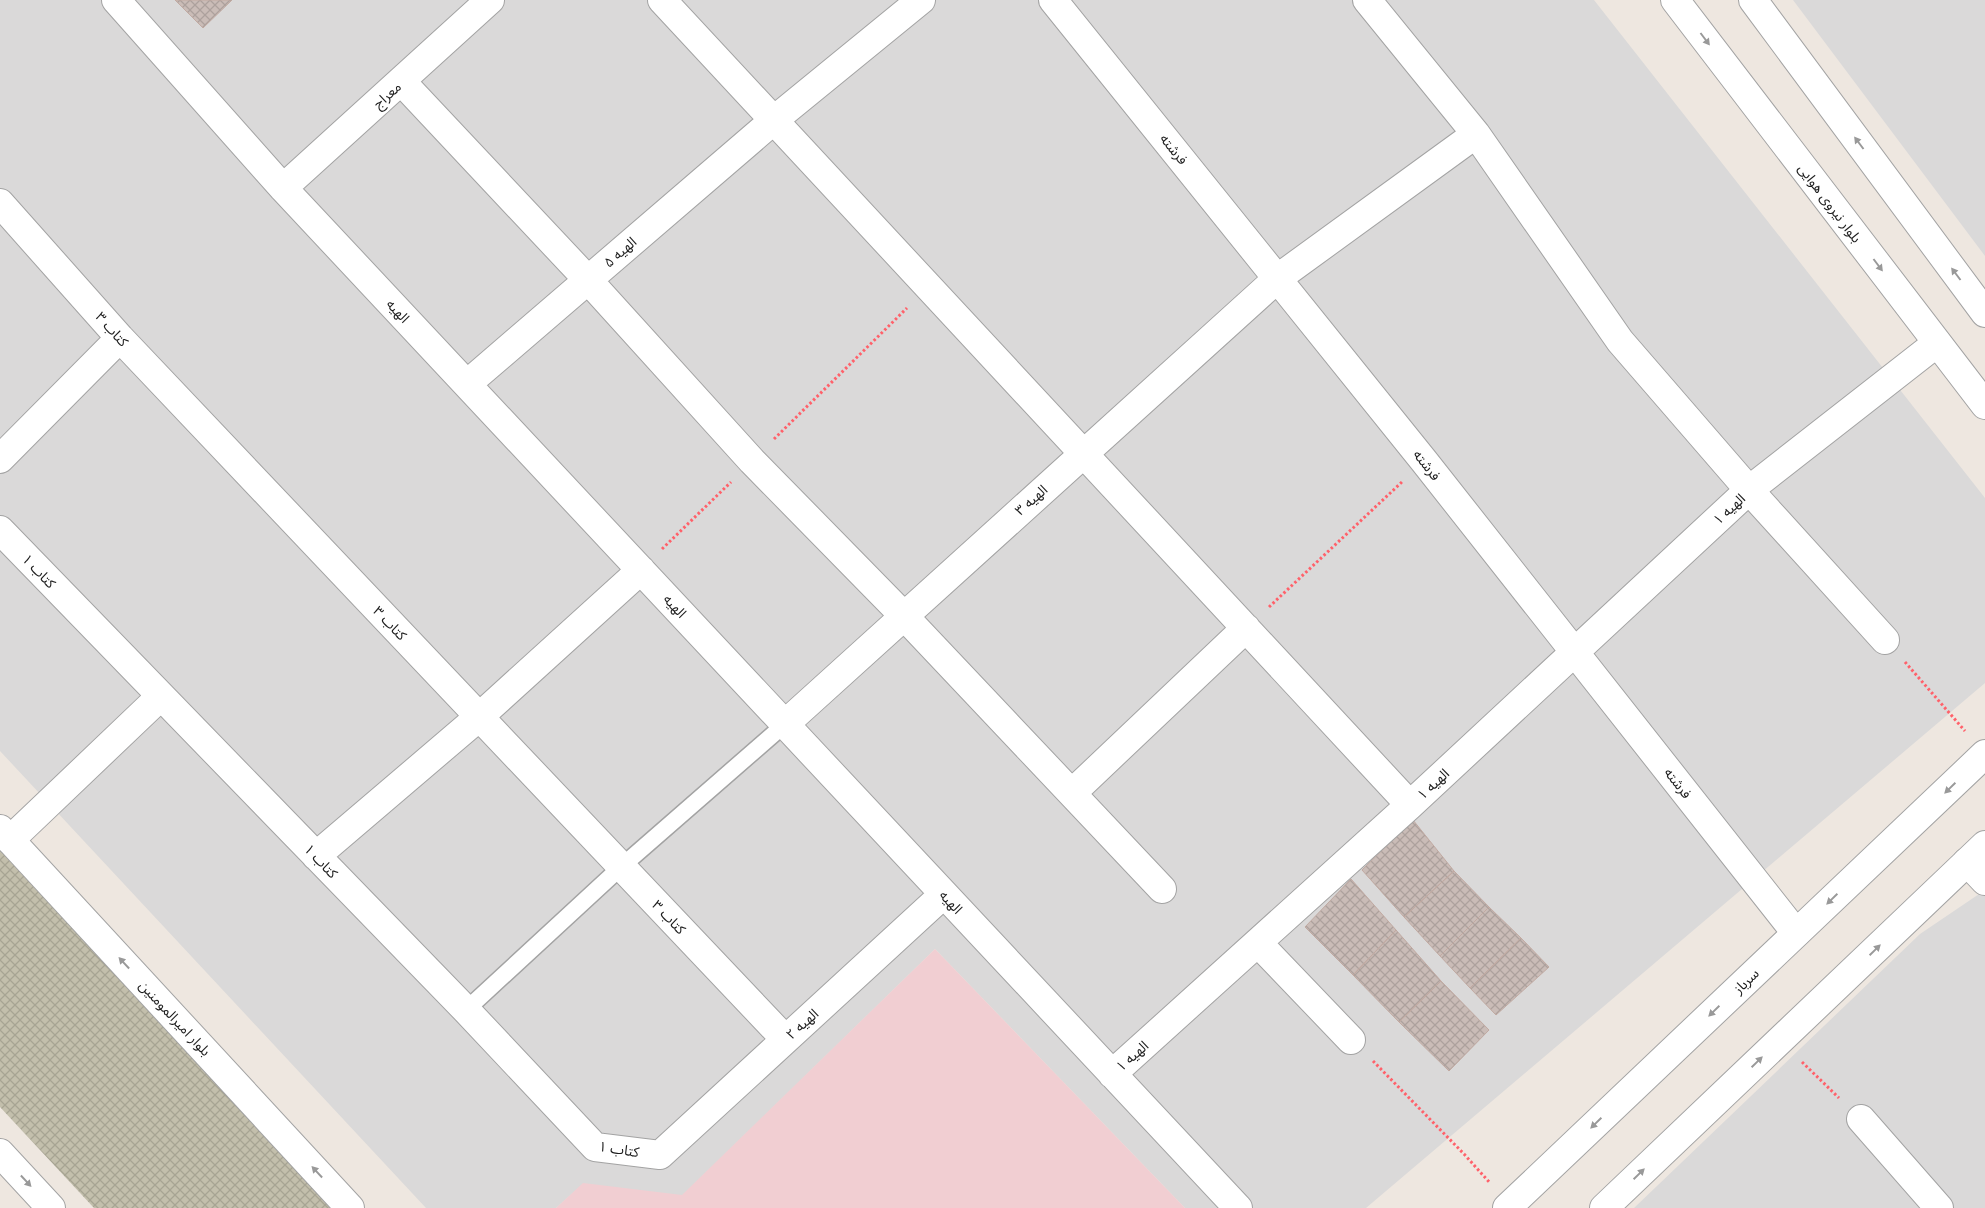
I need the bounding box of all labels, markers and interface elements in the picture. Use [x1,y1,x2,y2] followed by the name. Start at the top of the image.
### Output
[1700,32,1710,46] one-way arrow
[370,78,406,114] street label: معراج
[1156,131,1191,168] street label: فرشته
[1854,136,1864,150] one-way arrow
[1794,160,1865,246] street label: بلوار نیروی هوایی
[600,234,640,271] street label: الهیه ۵
[1872,258,1883,271] one-way arrow
[1951,267,1961,281] one-way arrow
[383,296,413,327] street label: الهیه
[92,309,132,350] street label: کتاب ۳
[1409,447,1444,484] street label: فرشته
[1012,481,1051,519] street label: الهیه ۳
[1710,490,1749,528] street label: الهیه ۱
[18,551,59,592] street label: کتاب ۱
[660,591,690,622] street label: الهیه
[369,603,410,644] street label: کتاب ۳
[1414,765,1453,803] street label: الهیه ۱
[1660,765,1695,802] street label: فرشته
[1944,782,1956,794] one-way arrow
[300,841,341,882] street label: کتاب ۱
[936,887,966,918] street label: الهیه
[1826,893,1838,905] one-way arrow
[648,897,689,938] street label: کتاب ۳
[1868,944,1880,956] one-way arrow
[118,957,130,969] one-way arrow
[1729,965,1763,998] street label: سرباز
[135,977,214,1060] street label: بلوار امیرالمومنین
[783,1005,822,1043] street label: الهیه ۲
[1708,1005,1720,1017] one-way arrow
[1113,1037,1152,1075] street label: الهیه ۱
[1751,1056,1763,1068] one-way arrow
[1591,1117,1603,1129] one-way arrow
[597,1138,641,1161] street label: کتاب ۱
[311,1167,323,1179] one-way arrow
[1633,1168,1645,1180] one-way arrow
[20,1174,32,1186] one-way arrow

